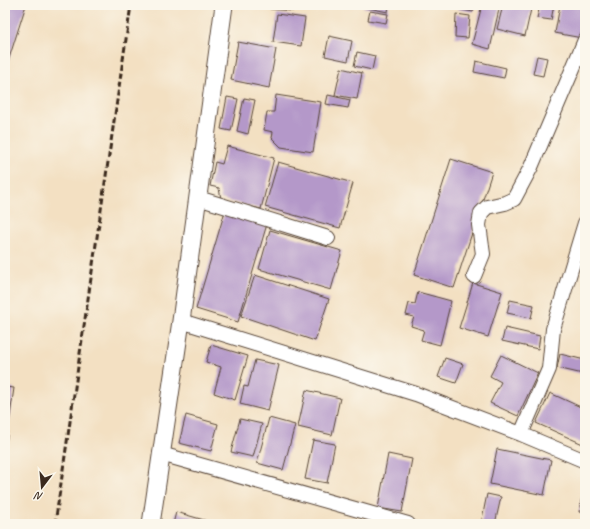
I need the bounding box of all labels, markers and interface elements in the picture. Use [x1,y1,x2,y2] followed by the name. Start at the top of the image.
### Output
[22,467,62,507] north arrow
[32,488,44,504] text: N

